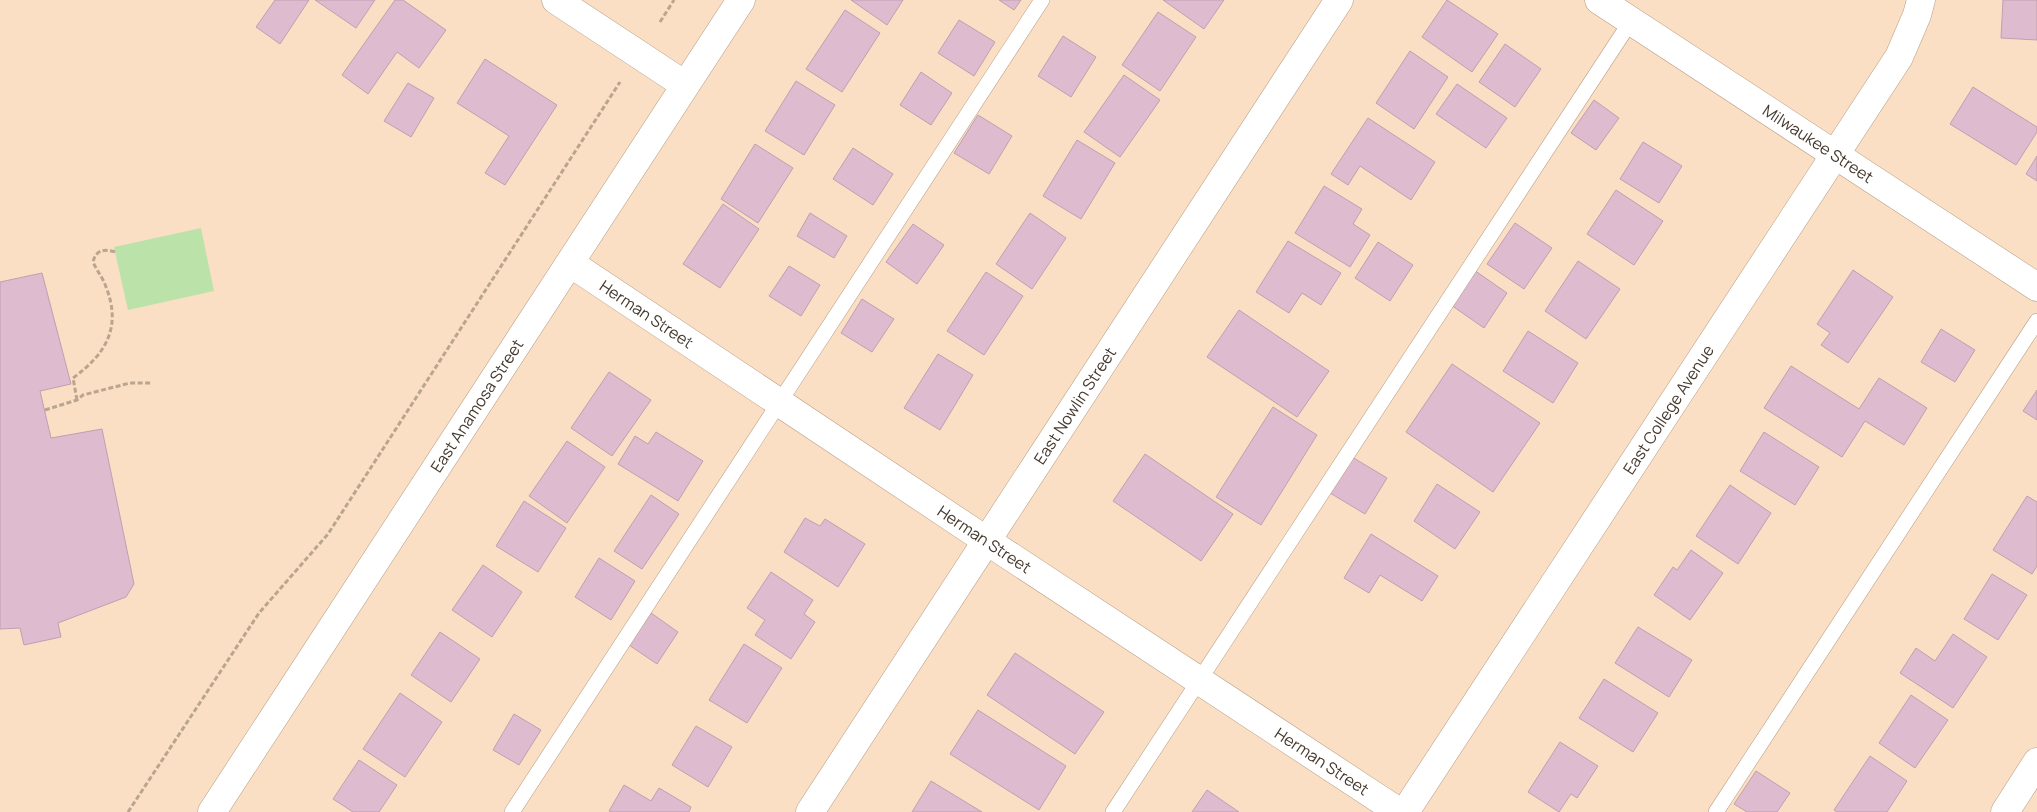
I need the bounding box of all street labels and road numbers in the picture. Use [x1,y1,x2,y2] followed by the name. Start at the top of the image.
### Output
[1759,99,1878,188] street label: Milwaukee Street
[595,275,698,353] street label: Herman Street
[425,335,528,477] street label: East Anamosa Street
[1618,340,1719,479] street label: East College Avenue
[1028,343,1121,468] street label: East Nowlin Street
[933,500,1036,578] street label: Herman Street
[1271,722,1373,800] street label: Herman Street

